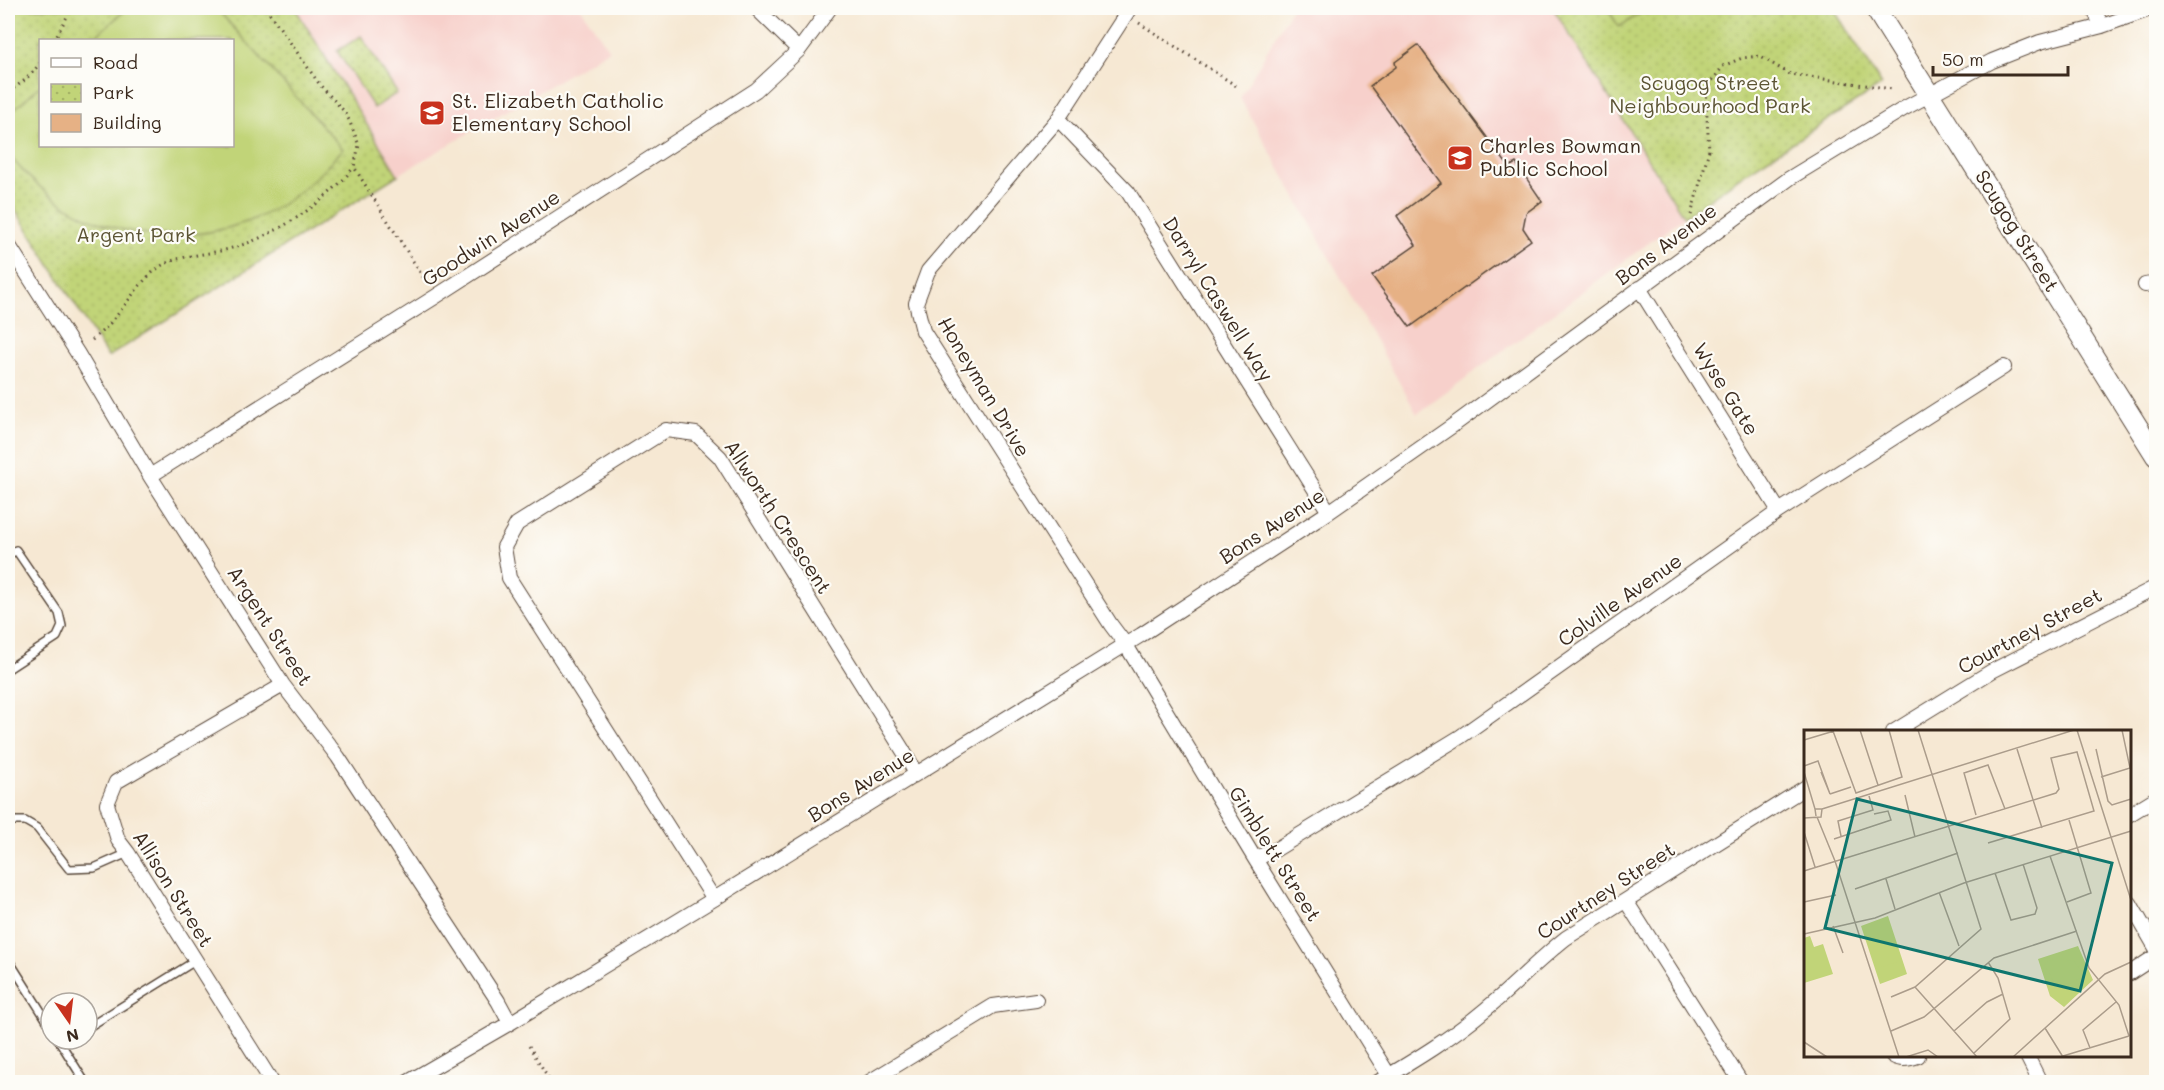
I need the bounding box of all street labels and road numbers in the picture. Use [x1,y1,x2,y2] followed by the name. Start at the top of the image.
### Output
[1970,165,2066,296] street label: Scugog Street
[416,183,564,292] street label: Goodwin Avenue
[1609,197,1721,290] street label: Bons Avenue
[1158,211,1280,386] street label: Darryl Caswell Way
[933,312,1037,461] street label: Honeyman Drive
[1688,337,1766,440] street label: Wyse Gate
[719,435,838,598] street label: Allworth Crescent
[1214,481,1329,569] street label: Bons Avenue
[1552,547,1687,652] street label: Colville Avenue
[222,561,319,690] street label: Argent Street
[1953,581,2106,679] street label: Courtney Street
[802,741,919,827] street label: Bons Avenue
[1224,781,1328,926] street label: Gimblett Street
[128,825,220,952] street label: Allison Street
[1531,836,1680,945] street label: Courtney Street

